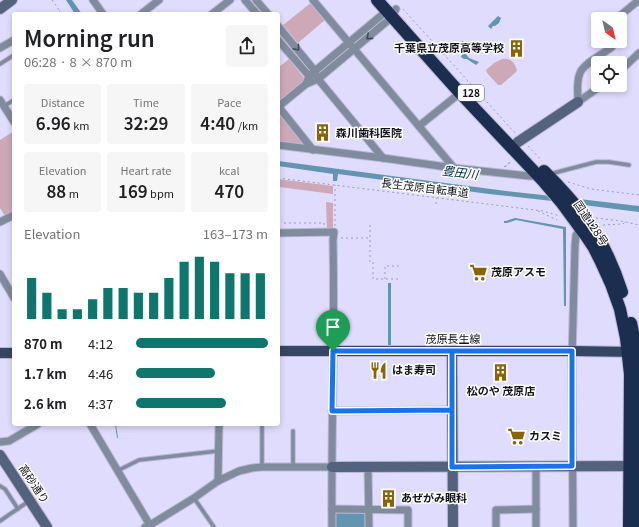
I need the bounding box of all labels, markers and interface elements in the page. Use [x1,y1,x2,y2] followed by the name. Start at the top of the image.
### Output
[591,12,627,48] north arrow
[591,12,627,92] map controls
[24,21,155,53] text: Morning run
[226,25,268,67] button: share
[366,32,374,39] one-way arrow
[507,38,527,58] building icon: 千葉県立茂原高等学校
[394,39,504,55] place label: 千葉県立茂原高等学校
[292,44,299,51] one-way arrow
[24,52,132,71] text: 06:28 · 8 × 870 m
[591,56,627,92] button: locate
[458,85,484,101] road number: 128
[41,94,84,110] text: Distance
[133,94,159,110] text: Time
[217,94,241,110] text: Pace
[36,110,71,135] text: 6.96
[124,110,168,135] text: 32:29
[200,110,235,135] text: 4:40
[71,117,89,133] text: km
[235,117,258,133] text: /km
[313,123,333,143] building icon: 森川歯科医院
[336,124,402,140] place label: 森川歯科医院
[441,161,481,182] water label: 豊田川
[39,162,87,178] text: Elevation
[121,162,171,178] text: Heart rate
[219,162,240,178] text: kcal
[380,174,470,200] street label: 長生茂原自転車道
[46,178,66,203] text: 88
[118,178,148,203] text: 169
[215,178,244,203] text: 470
[66,185,79,201] text: m
[148,185,174,201] text: bpm
[571,197,613,248] street label: 国道128号
[24,224,80,243] text: Elevation
[203,224,268,243] text: 163–173 m
[468,262,488,282] supermarket icon: 茂原アスモ
[491,263,546,279] place label: 茂原アスモ
[316,310,350,351] pin
[322,316,344,338] icon: arrive
[426,330,481,346] street label: 茂原長生線
[24,334,63,353] text: 870 m
[88,334,113,353] text: 4:12
[369,360,389,380] restaurant icon: はま寿司
[392,361,436,377] place label: はま寿司
[491,363,511,383] building icon: 松のや 茂原店
[24,364,67,383] text: 1.7 km
[88,364,113,383] text: 4:46
[467,382,535,398] place label: 松のや 茂原店
[24,394,67,413] text: 2.6 km
[88,394,113,413] text: 4:37
[506,426,526,446] supermarket icon: カスミ
[529,427,562,443] place label: カスミ
[16,461,54,506] street label: 高砂通り
[378,488,398,508] building icon: あぜがみ眼科
[401,489,467,505] place label: あぜがみ眼科

